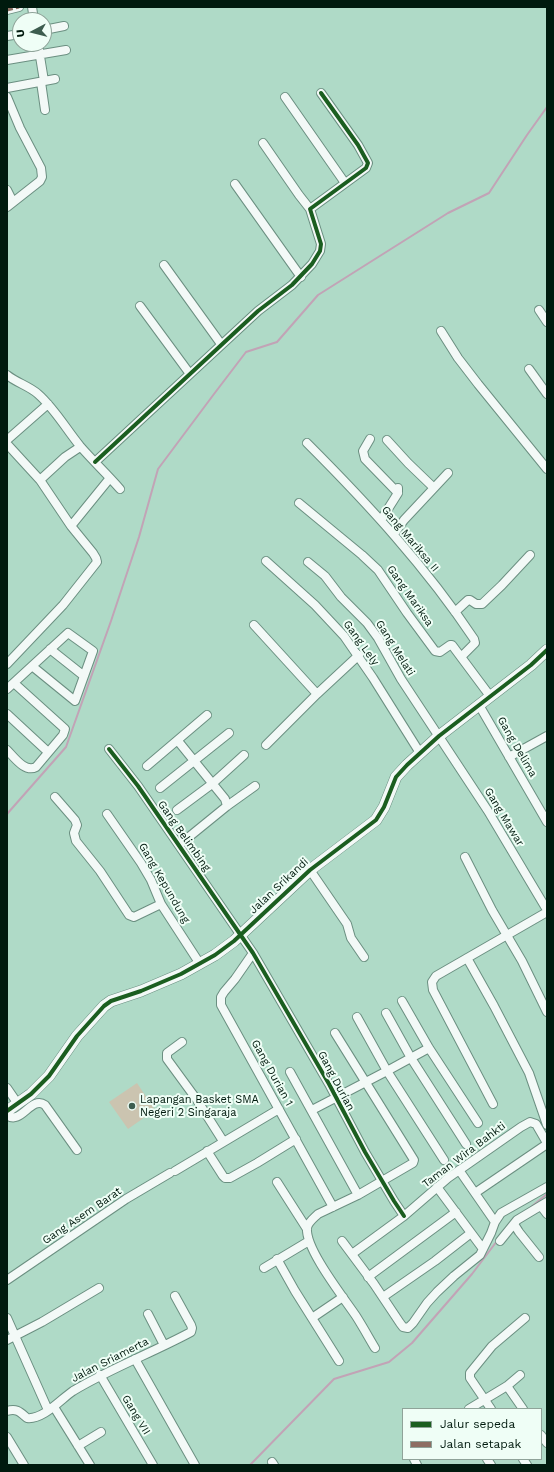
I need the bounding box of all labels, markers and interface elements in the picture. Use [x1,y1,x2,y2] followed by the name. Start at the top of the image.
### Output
[12,12,52,52] north arrow
[14,29,28,38] text: U
[379,503,441,575] street label: Gang Mariksa II
[384,563,436,629] street label: Gang Mariksa
[340,618,382,668] street label: Gang Lely
[373,618,417,678] street label: Gang Melati
[494,714,540,780] street label: Gang Delima
[481,785,527,849] street label: Gang Mawar
[155,798,213,874] street label: Gang Belimbing
[136,840,192,926] street label: Gang Kepundung
[247,855,311,917] street label: Jalan Srikandi
[248,1038,296,1108] street label: Gang Durian 1
[315,1049,357,1113] street label: Gang Durian
[140,1093,259,1119] place label: Lapangan Basket SMA Negeri 2 Singaraja
[127,1101,137,1111] marker: Lapangan Basket SMA Negeri 2 Singaraja
[420,1119,508,1191] street label: Taman Wira Bahkti
[40,1185,124,1247] street label: Gang Asem Barat
[69,1335,151,1385] street label: Jalan Sriamerta
[119,1393,153,1437] street label: Gang VII
[402,1408,542,1460] legend
[440,1417,515,1431] text: Jalur sepeda
[440,1437,521,1451] text: Jalan setapak

